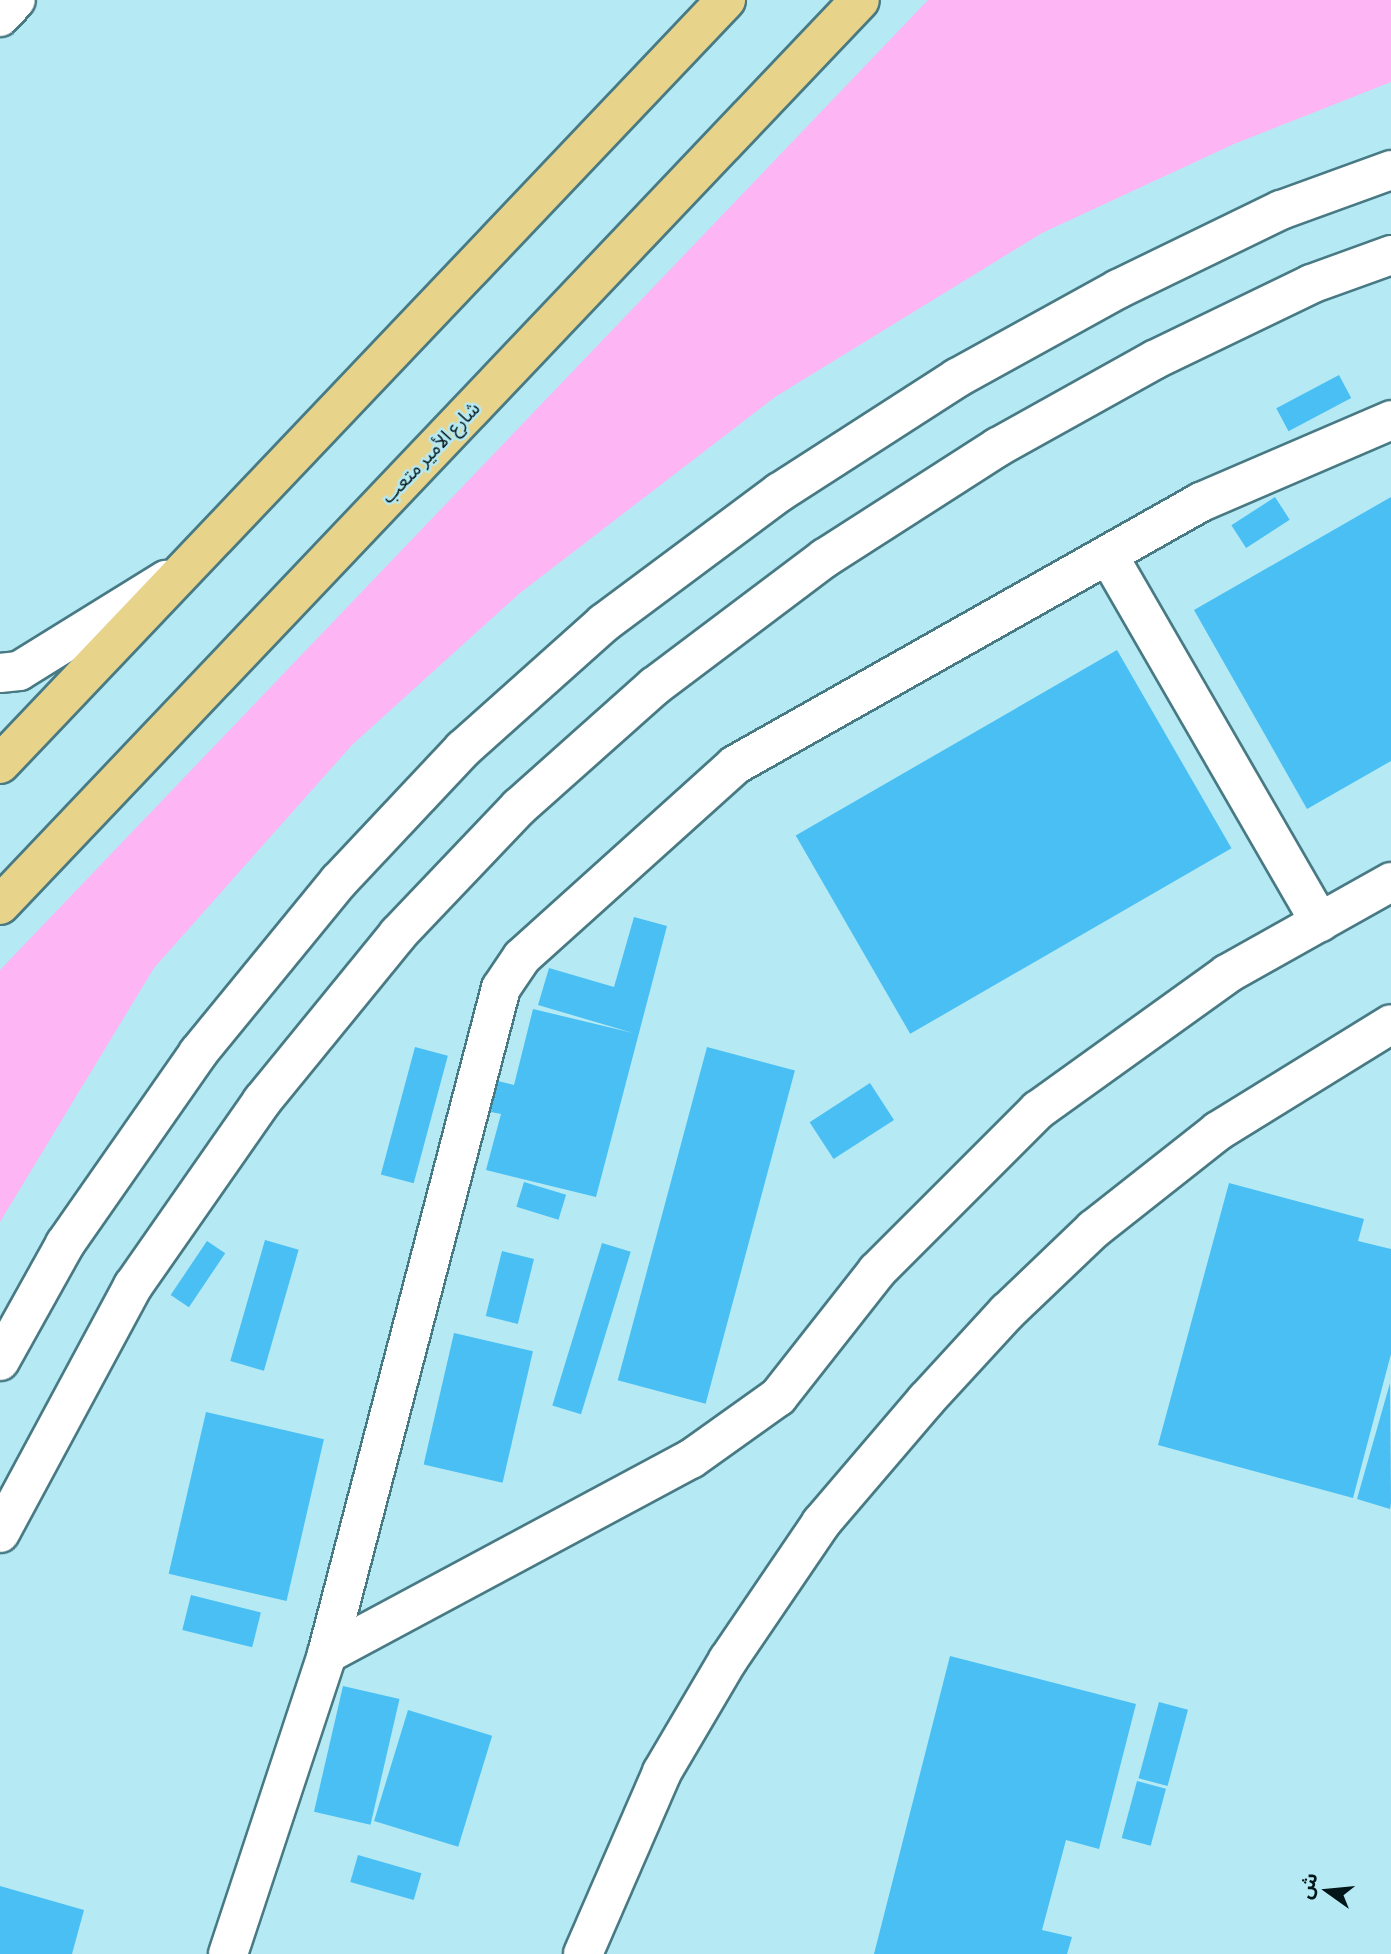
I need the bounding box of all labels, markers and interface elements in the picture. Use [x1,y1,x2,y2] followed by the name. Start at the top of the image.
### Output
[376,397,484,507] street label: شارع الأمير متعب
[1293,1856,1363,1926] north arrow
[1293,1870,1322,1901] text: ش

